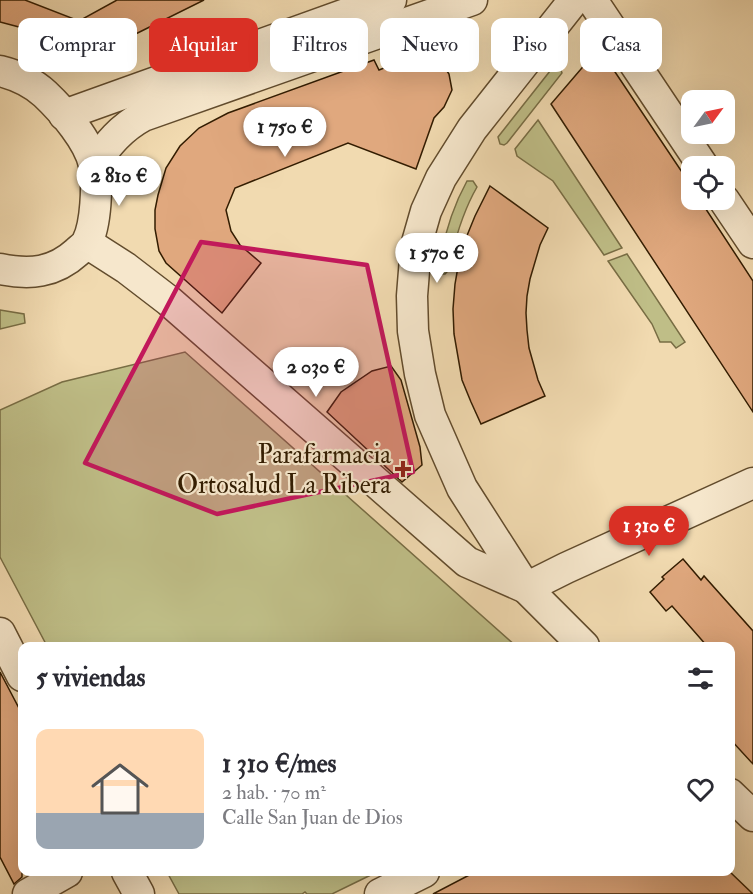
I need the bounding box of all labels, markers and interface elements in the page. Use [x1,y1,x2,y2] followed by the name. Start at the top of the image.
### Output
[18,18,137,72] chip: Comprar
[149,18,258,72] chip: Alquilar
[270,18,368,72] chip: Filtros
[380,18,479,72] chip: Nuevo
[491,18,568,72] chip: Piso
[580,18,662,72] chip: Casa
[681,90,735,144] north arrow
[681,90,735,210] map controls
[230,107,340,158] pin: 1 750 €
[257,114,313,139] text: 1 750 €
[64,156,174,207] pin: 2 810 €
[681,156,735,210] button: locate
[91,163,147,188] text: 2 810 €
[382,233,492,284] pin: 1 570 €
[409,240,465,265] text: 1 570 €
[261,347,371,398] pin: 2 030 €
[287,354,345,379] text: 2 030 €
[177,439,391,501] place label: Parafarmacia Ortosalud La Ribera
[396,462,410,476] marker: Parafarmacia Ortosalud La Ribera
[594,506,704,557] pin: 1 310 €
[623,513,675,538] text: 1 310 €
[36,662,146,694] text: 5 viviendas
[684,662,717,695] icon: filters
[222,748,337,780] text: 1 310 €/mes
[84,753,156,825] icon: home
[684,773,717,806] icon: heart
[222,780,326,805] text: 2 hab. · 70 m²
[222,805,403,830] text: Calle San Juan de Dios

